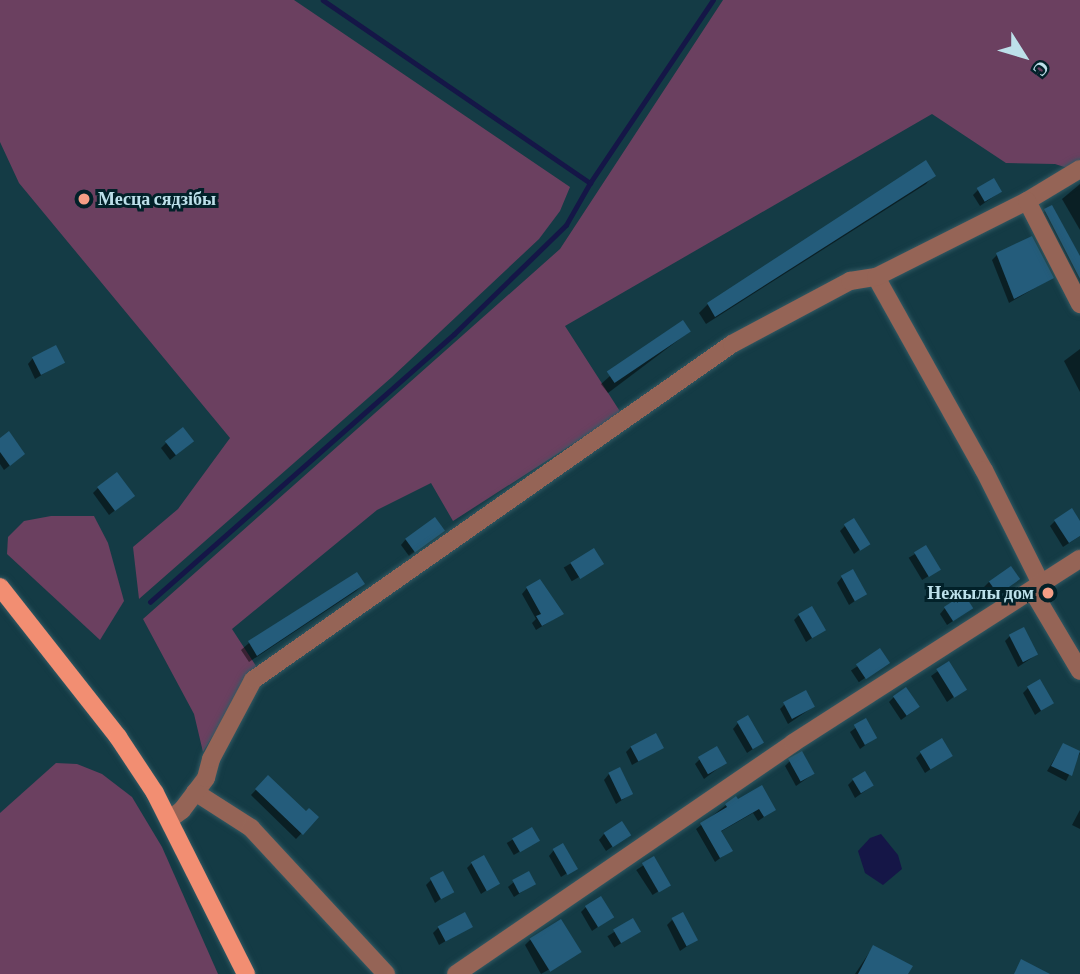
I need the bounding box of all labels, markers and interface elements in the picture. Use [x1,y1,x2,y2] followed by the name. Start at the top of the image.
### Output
[989,21,1059,91] north arrow
[1029,57,1054,81] text: С
[98,188,216,210] place label: Месца сядзібы
[76,191,92,207] marker: Месца сядзібы
[927,582,1034,604] place label: Нежылы дом
[1040,585,1056,601] marker: Нежылы дом

